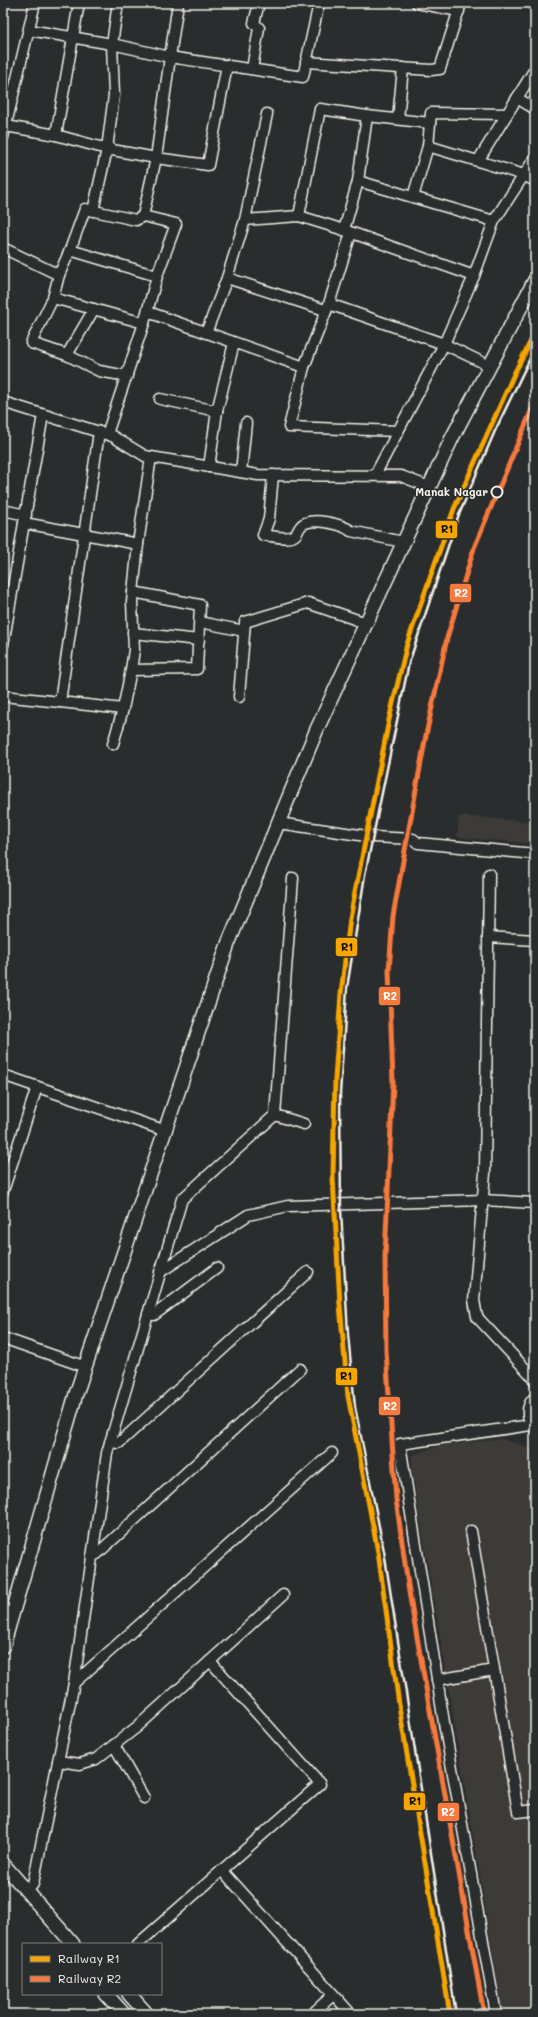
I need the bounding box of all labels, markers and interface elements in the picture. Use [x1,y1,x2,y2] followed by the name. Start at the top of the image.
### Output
[415,484,488,499] place label: Manak Nagar
[490,485,504,499] marker: Manak Nagar
[435,520,458,539] line badge: R1
[441,521,453,536] text: R1
[449,583,472,603] line badge: R2
[454,585,468,600] text: R2
[335,937,358,957] line badge: R1
[341,939,353,954] text: R1
[378,986,401,1006] line badge: R2
[383,988,397,1003] text: R2
[335,1367,358,1386] line badge: R1
[340,1368,352,1383] text: R1
[378,1396,401,1416] line badge: R2
[383,1398,397,1413] text: R2
[403,1792,426,1811] line badge: R1
[409,1793,421,1808] text: R1
[437,1802,460,1822] line badge: R2
[441,1804,455,1819] text: R2
[22,1943,162,1995] legend
[58,1950,120,1966] text: Railway R1
[58,1970,121,1986] text: Railway R2

